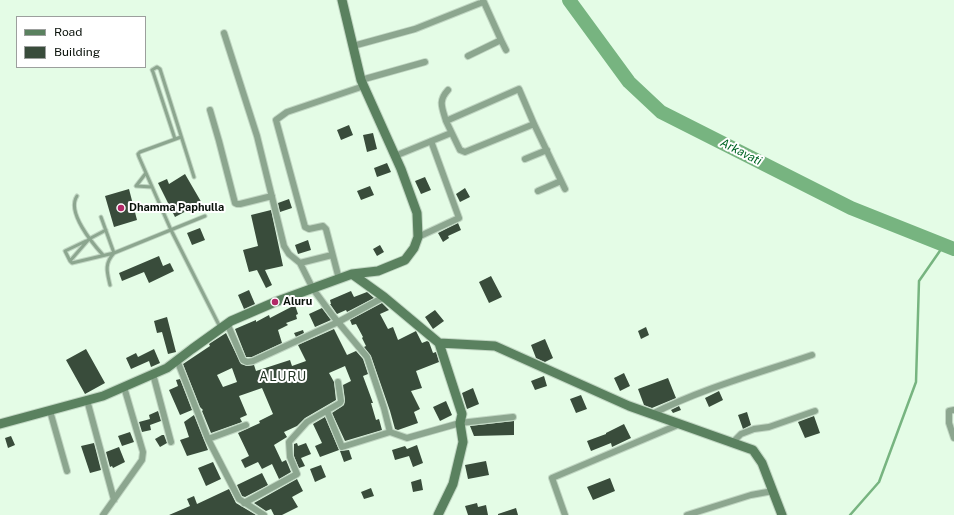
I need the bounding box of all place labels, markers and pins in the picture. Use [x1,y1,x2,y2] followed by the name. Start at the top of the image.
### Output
[129,201,224,215] place label: Dhamma Paphulla
[116,203,126,213] marker: Dhamma Paphulla
[283,295,312,309] place label: Aluru
[270,297,280,307] marker: Aluru

